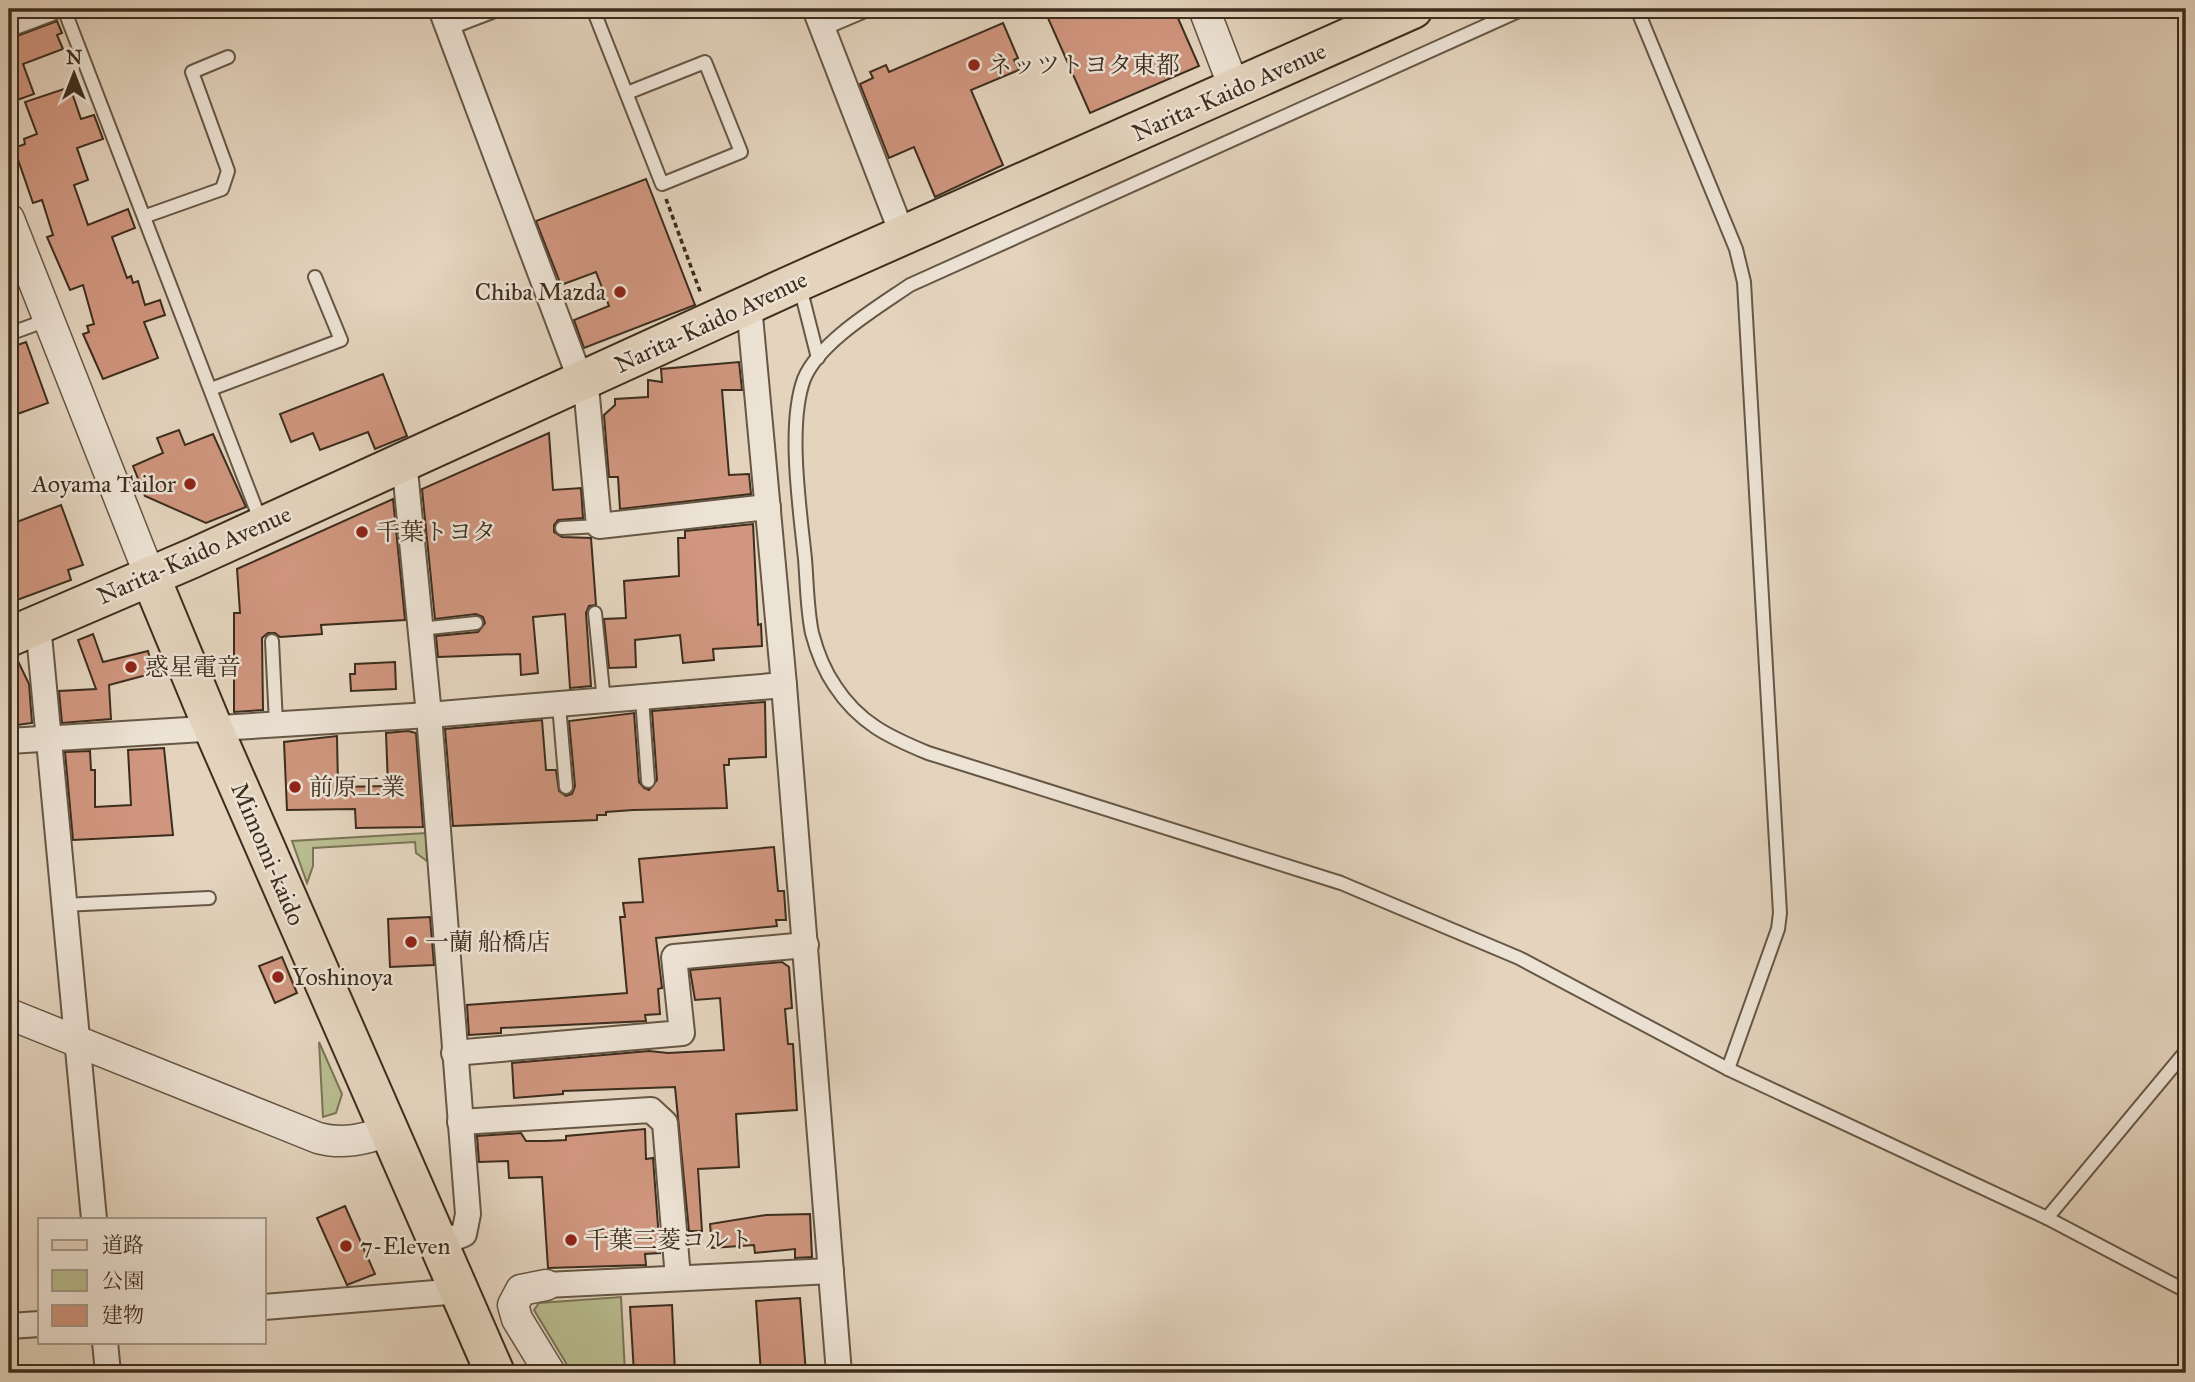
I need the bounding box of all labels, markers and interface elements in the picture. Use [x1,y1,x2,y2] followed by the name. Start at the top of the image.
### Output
[1127,36,1331,148] street label: Narita-Kaido Avenue
[38,38,108,108] north arrow
[66,46,82,69] text: N
[988,50,1180,80] place label: ネッツトヨタ東都
[966,57,982,73] marker: ネッツトヨタ東都
[610,264,812,380] street label: Narita-Kaido Avenue
[475,277,607,307] place label: Chiba Mazda
[612,284,628,300] marker: Chiba Mazda
[31,469,176,499] place label: Aoyama Tailor
[182,476,198,492] marker: Aoyama Tailor
[92,499,296,611] street label: Narita-Kaido Avenue
[376,517,496,547] place label: 千葉トヨタ
[354,524,370,540] marker: 千葉トヨタ
[145,652,241,682] place label: 惑星電音
[123,659,139,675] marker: 惑星電音
[309,772,405,802] place label: 前原工業
[224,778,312,930] street label: Mimomi-kaido
[287,779,303,795] marker: 前原工業
[425,927,550,957] place label: 一蘭 船橋店
[403,934,419,950] marker: 一蘭 船橋店
[292,962,394,992] place label: Yoshinoya
[270,969,286,985] marker: Yoshinoya
[38,1218,266,1344] legend
[585,1225,753,1255] place label: 千葉三菱コルト
[360,1231,450,1261] place label: 7-Eleven
[102,1232,144,1258] text: 道路
[563,1232,579,1248] marker: 千葉三菱コルト
[338,1238,354,1254] marker: 7-Eleven
[102,1268,144,1294] text: 公園
[102,1302,144,1328] text: 建物

